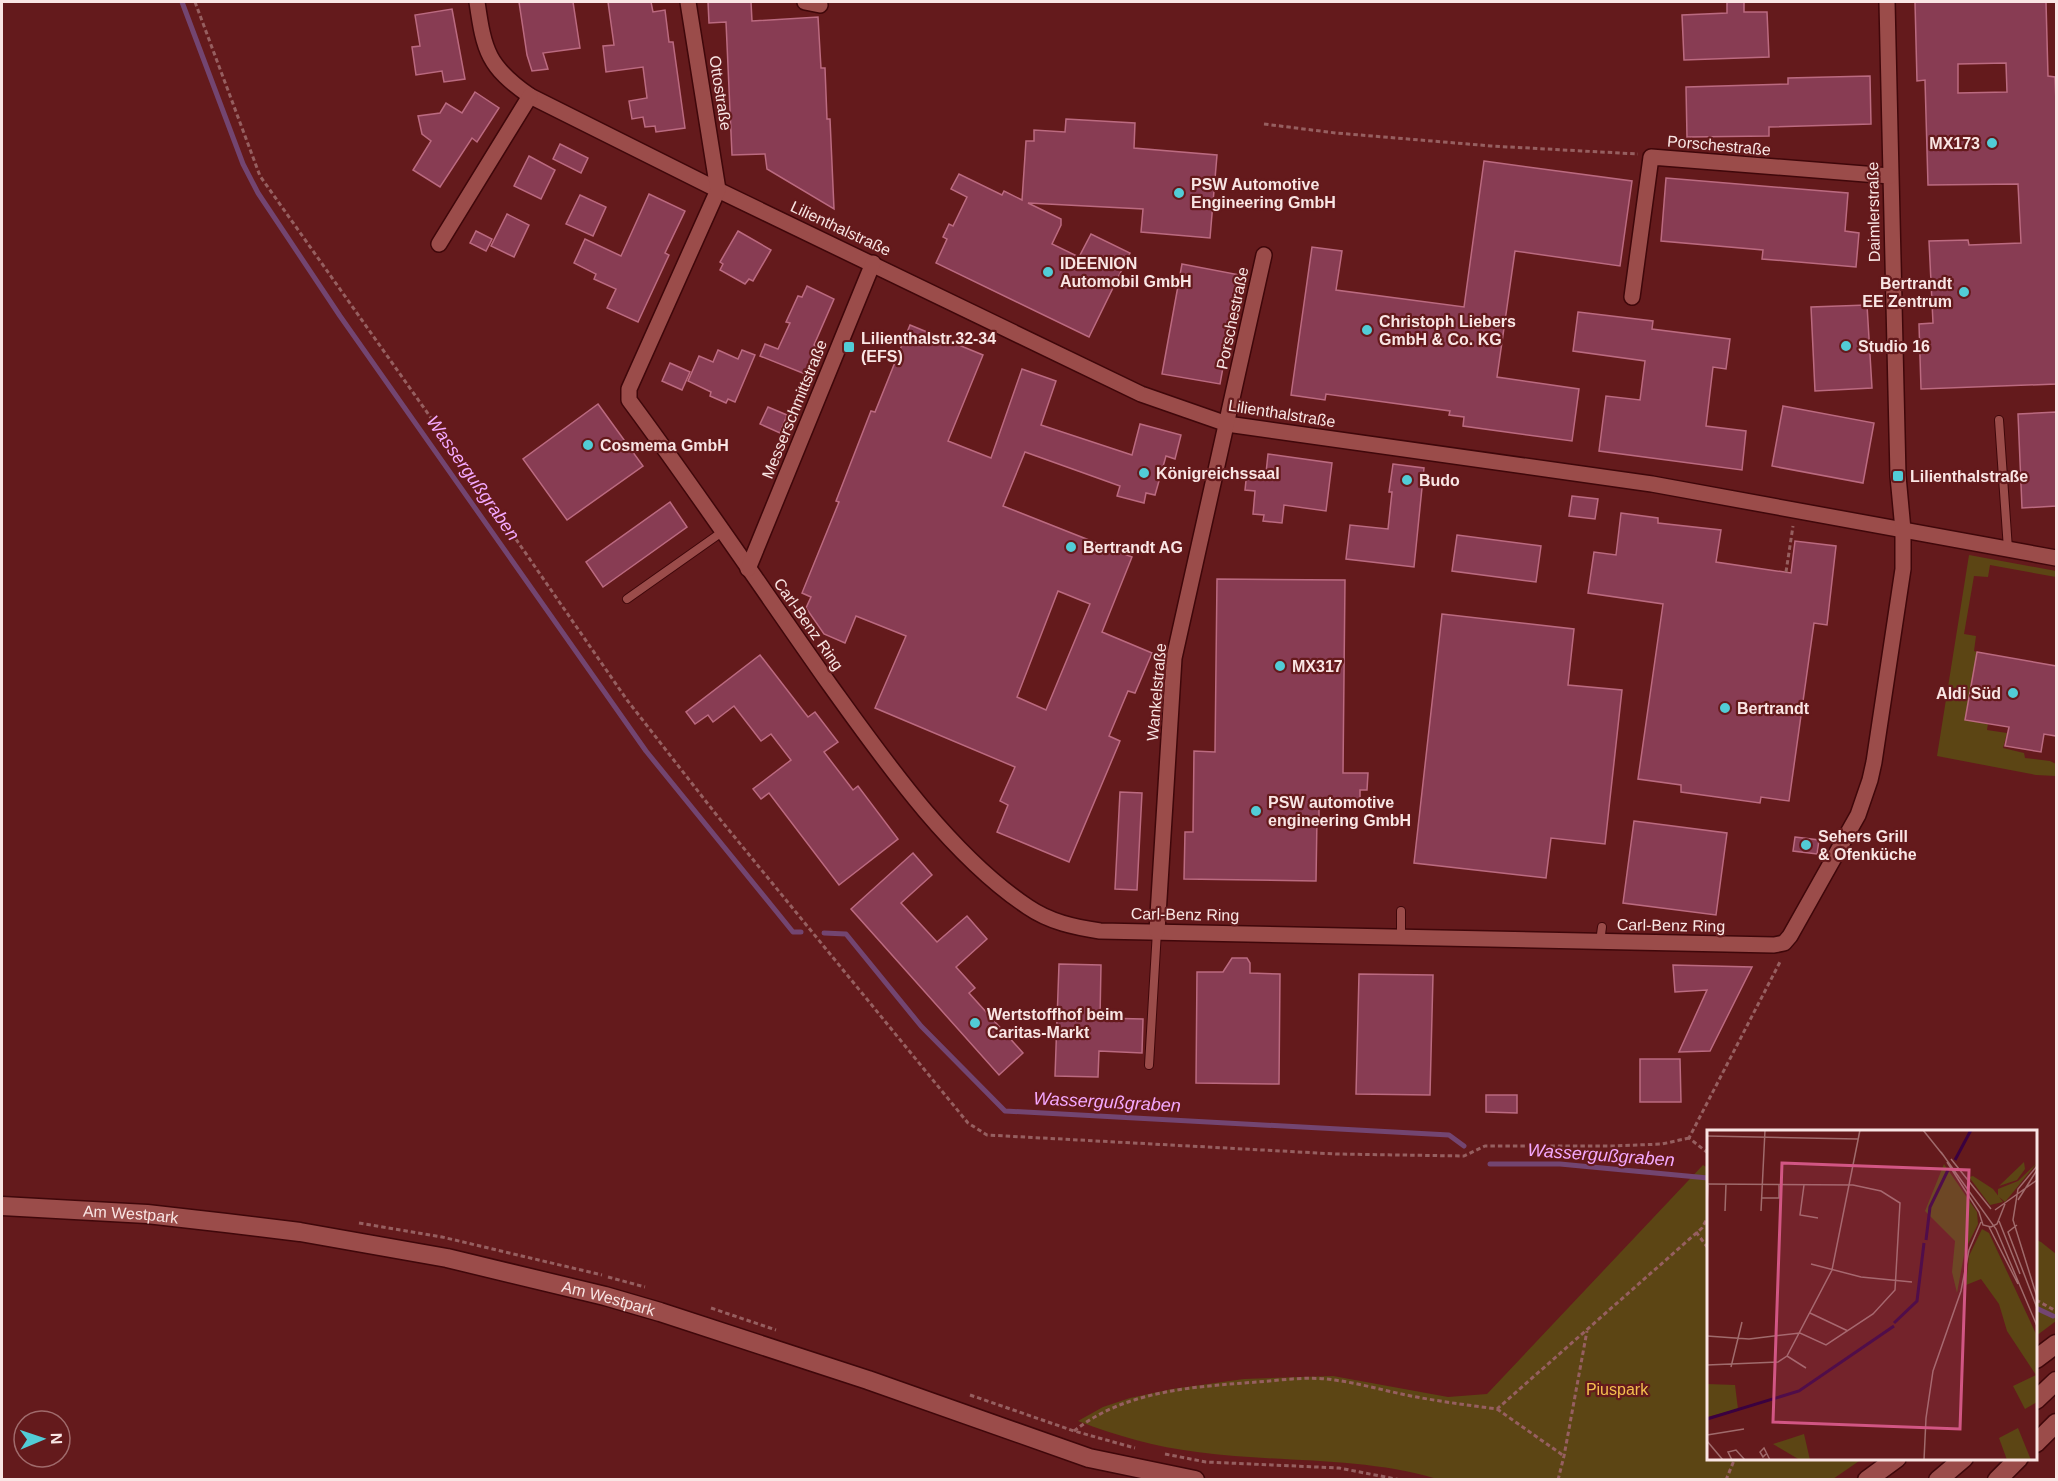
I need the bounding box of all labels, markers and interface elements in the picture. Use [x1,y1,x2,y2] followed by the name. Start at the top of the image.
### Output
[706,54,735,132] street label: Ottostraße
[1666,132,1772,159] street label: Porschestraße
[1929,135,1980,152] place label: MX173
[1985,136,1999,150] marker: MX173
[1864,162,1883,262] street label: Daimlerstraße
[1191,176,1336,211] place label: PSW Automotive Engineering GmbH
[1172,186,1186,200] marker: PSW Automotive Engineering GmbH
[788,198,894,259] street label: Lilienthalstraße
[1060,255,1192,290] place label: IDEENION Automobil GmbH
[1041,265,1055,279] marker: IDEENION Automobil GmbH
[1213,265,1252,371] street label: Porschestraße
[1862,275,1953,310] place label: Bertrandt EE Zentrum
[1957,285,1971,299] marker: Bertrandt EE Zentrum
[1379,313,1516,348] place label: Christoph Liebers GmbH & Co. KG
[1360,323,1374,337] marker: Christoph Liebers GmbH & Co. KG
[861,330,996,365] place label: Lilienthalstr.32-34 (EFS)
[759,337,830,481] street label: Messerschmittstraße
[1858,338,1930,355] place label: Studio 16
[1839,339,1853,353] marker: Studio 16
[842,340,856,354] marker: Lilienthalstr.32-34 (EFS)
[1227,397,1337,430] street label: Lilienthalstraße
[422,412,524,544] water label: Wassergußgraben
[600,437,729,454] place label: Cosmema GmbH
[581,438,595,452] marker: Cosmema GmbH
[1156,465,1280,482] place label: Königreichssaal
[1137,466,1151,480] marker: Königreichssaal
[1910,468,2028,485] place label: Lilienthalstraße
[1891,469,1905,483] marker: Lilienthalstraße
[1419,472,1460,489] place label: Budo
[1400,473,1414,487] marker: Budo
[1083,539,1183,556] place label: Bertrandt AG
[1064,540,1078,554] marker: Bertrandt AG
[771,575,847,674] street label: Carl-Benz Ring
[1144,642,1169,742] street label: Wankelstraße
[1292,658,1343,675] place label: MX317
[1273,659,1287,673] marker: MX317
[1936,685,2001,702] place label: Aldi Süd
[2006,686,2020,700] marker: Aldi Süd
[1737,700,1810,717] place label: Bertrandt
[1718,701,1732,715] marker: Bertrandt
[1268,794,1411,829] place label: PSW automotive engineering GmbH
[1249,804,1263,818] marker: PSW automotive engineering GmbH
[1818,828,1917,863] place label: Sehers Grill & Ofenküche
[1799,838,1813,852] marker: Sehers Grill & Ofenküche
[1131,905,1239,924] street label: Carl-Benz Ring
[1617,916,1725,935] street label: Carl-Benz Ring
[987,1006,1124,1041] place label: Wertstoffhof beim Caritas-Markt
[968,1016,982,1030] marker: Wertstoffhof beim Caritas-Markt
[1033,1088,1181,1116] water label: Wassergußgraben
[1707,1130,2037,1460] inset map
[1527,1140,1675,1170] water label: Wassergußgraben
[82,1202,180,1227] street label: Am Westpark
[560,1278,658,1319] street label: Am Westpark
[1586,1381,1649,1398] park label: Piuspark
[12,1409,72,1469] north arrow
[48,1432,65,1445] text: N

